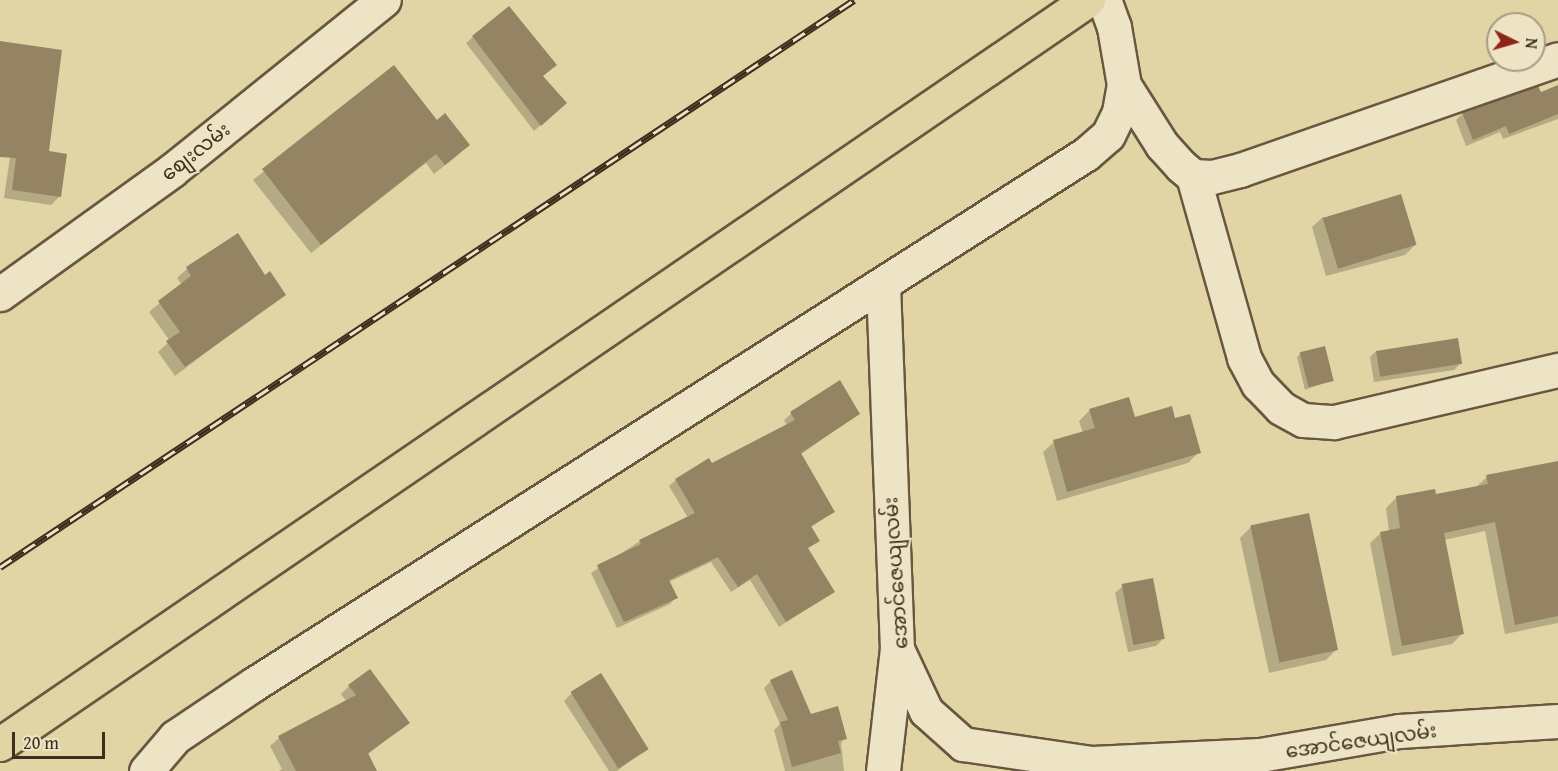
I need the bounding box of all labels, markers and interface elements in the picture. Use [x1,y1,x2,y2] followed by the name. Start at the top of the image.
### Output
[1486,12,1546,72] north arrow
[1520,37,1544,50] text: N
[156,117,234,185] street label: စျေးလမ်း
[878,496,912,650] street label: အောင်ဇေယျလမ်း
[1284,718,1438,762] street label: အောင်ဇေယျလမ်း
[15,720,108,758] scale bar
[23,729,59,756] text: 20 m

